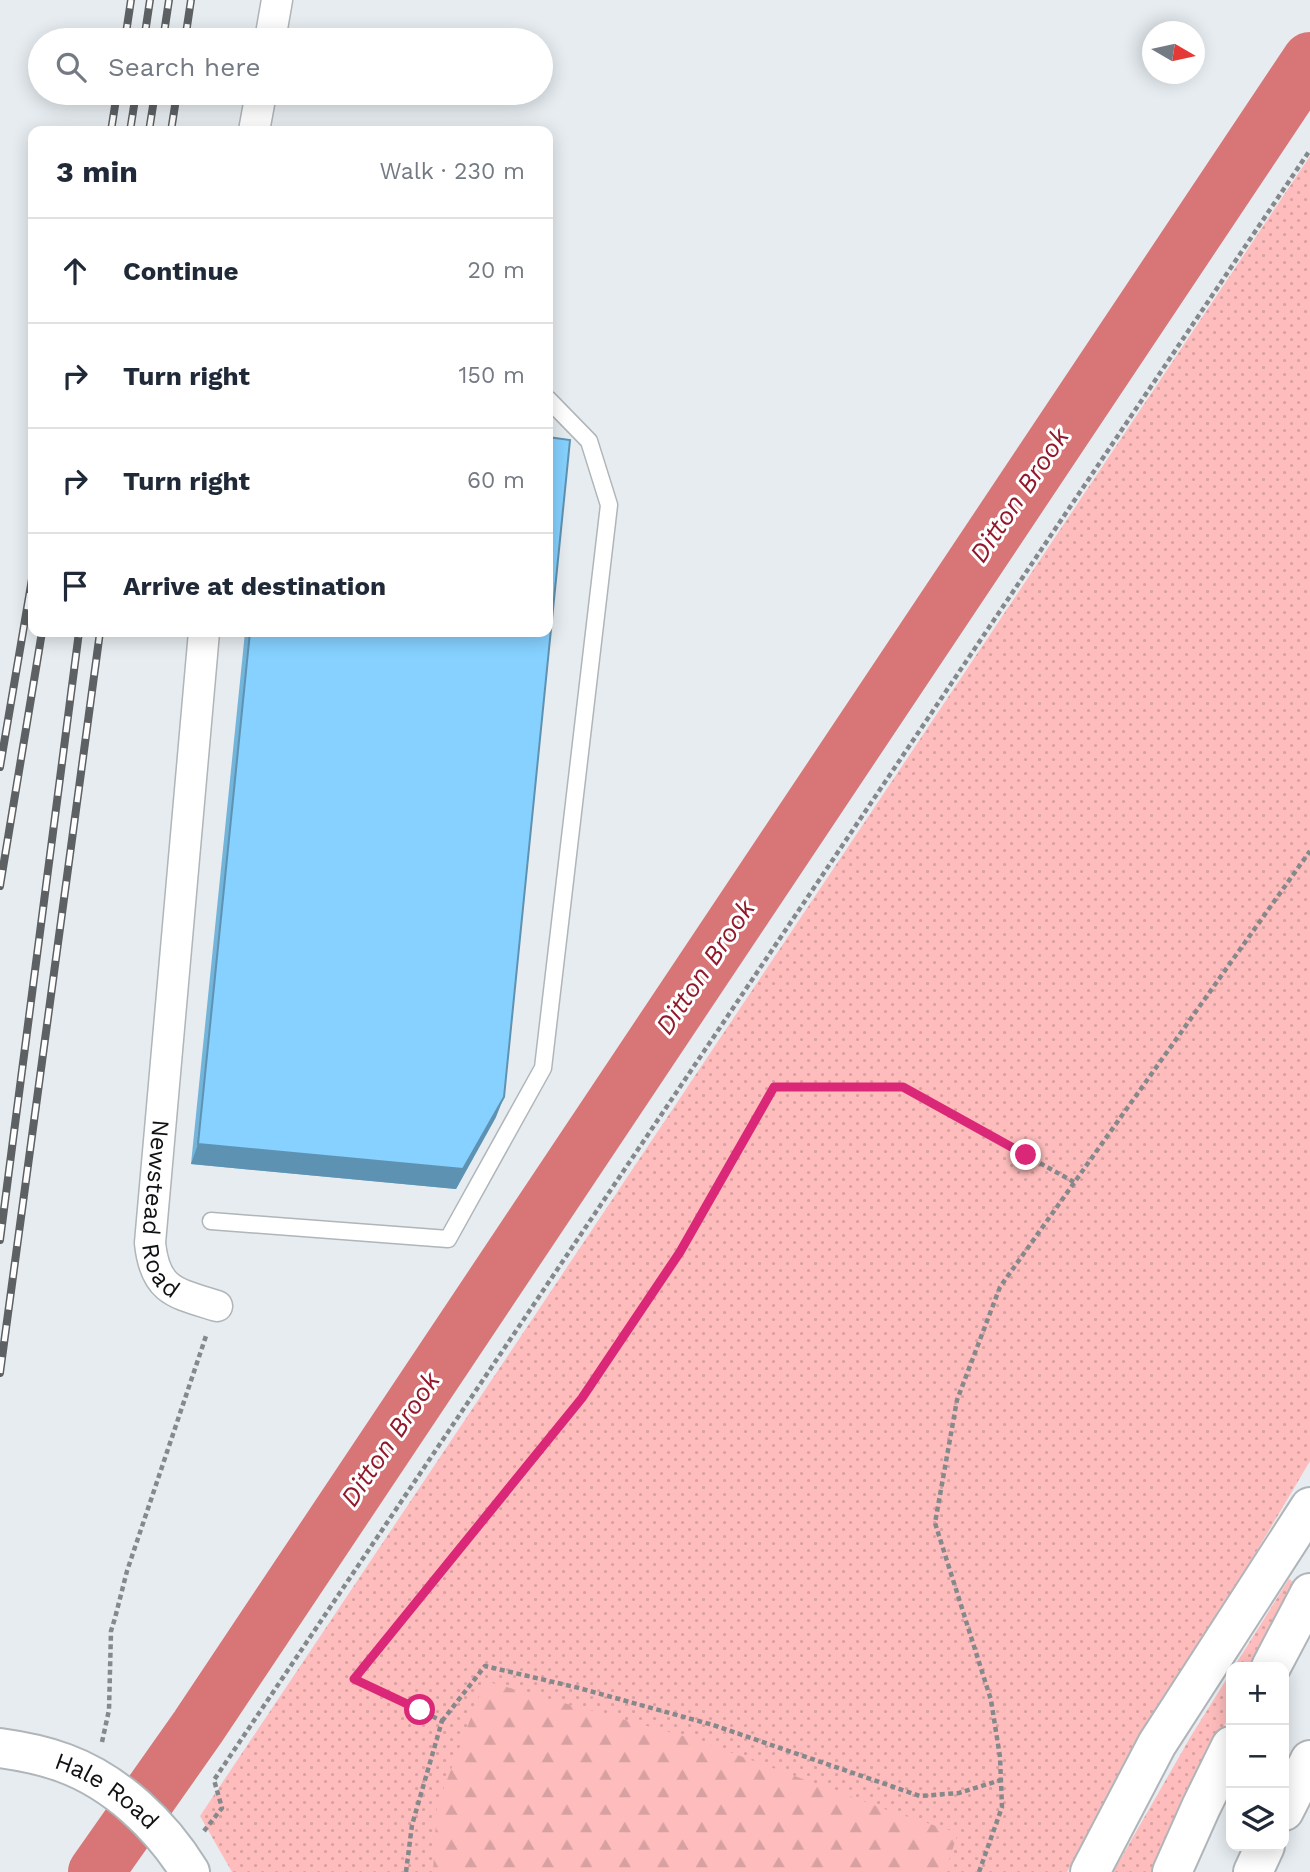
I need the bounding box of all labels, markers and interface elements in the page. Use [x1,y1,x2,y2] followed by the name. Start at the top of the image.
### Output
[1142,21,1205,84] north arrow
[28,28,553,105] search box
[52,48,90,86] icon: search
[108,52,260,82] text: Search here
[56,154,138,189] text: 3 min
[379,158,525,185] text: Walk · 230 m
[56,252,94,290] icon: ahead
[123,256,239,286] text: Continue
[468,257,525,284] text: 20 m
[56,357,94,395] icon: right
[123,361,250,391] text: Turn right
[459,362,525,389] text: 150 m
[963,422,1075,568] water label: Ditton Brook
[56,462,94,500] icon: right
[123,466,250,496] text: Turn right
[467,467,525,494] text: 60 m
[56,567,94,605] icon: arrive
[123,571,386,601] text: Arrive at destination
[649,894,761,1040] water label: Ditton Brook
[136,1118,185,1304] street label: Newstead Road
[1010,1139,1041,1170] route end
[334,1366,446,1512] water label: Ditton Brook
[1226,1662,1289,1851] map controls
[1226,1662,1289,1725] button: +
[404,1694,435,1725] route start
[1226,1725,1289,1788] button: −
[51,1747,164,1835] street label: Hale Road
[1226,1788,1289,1851] button: layers

